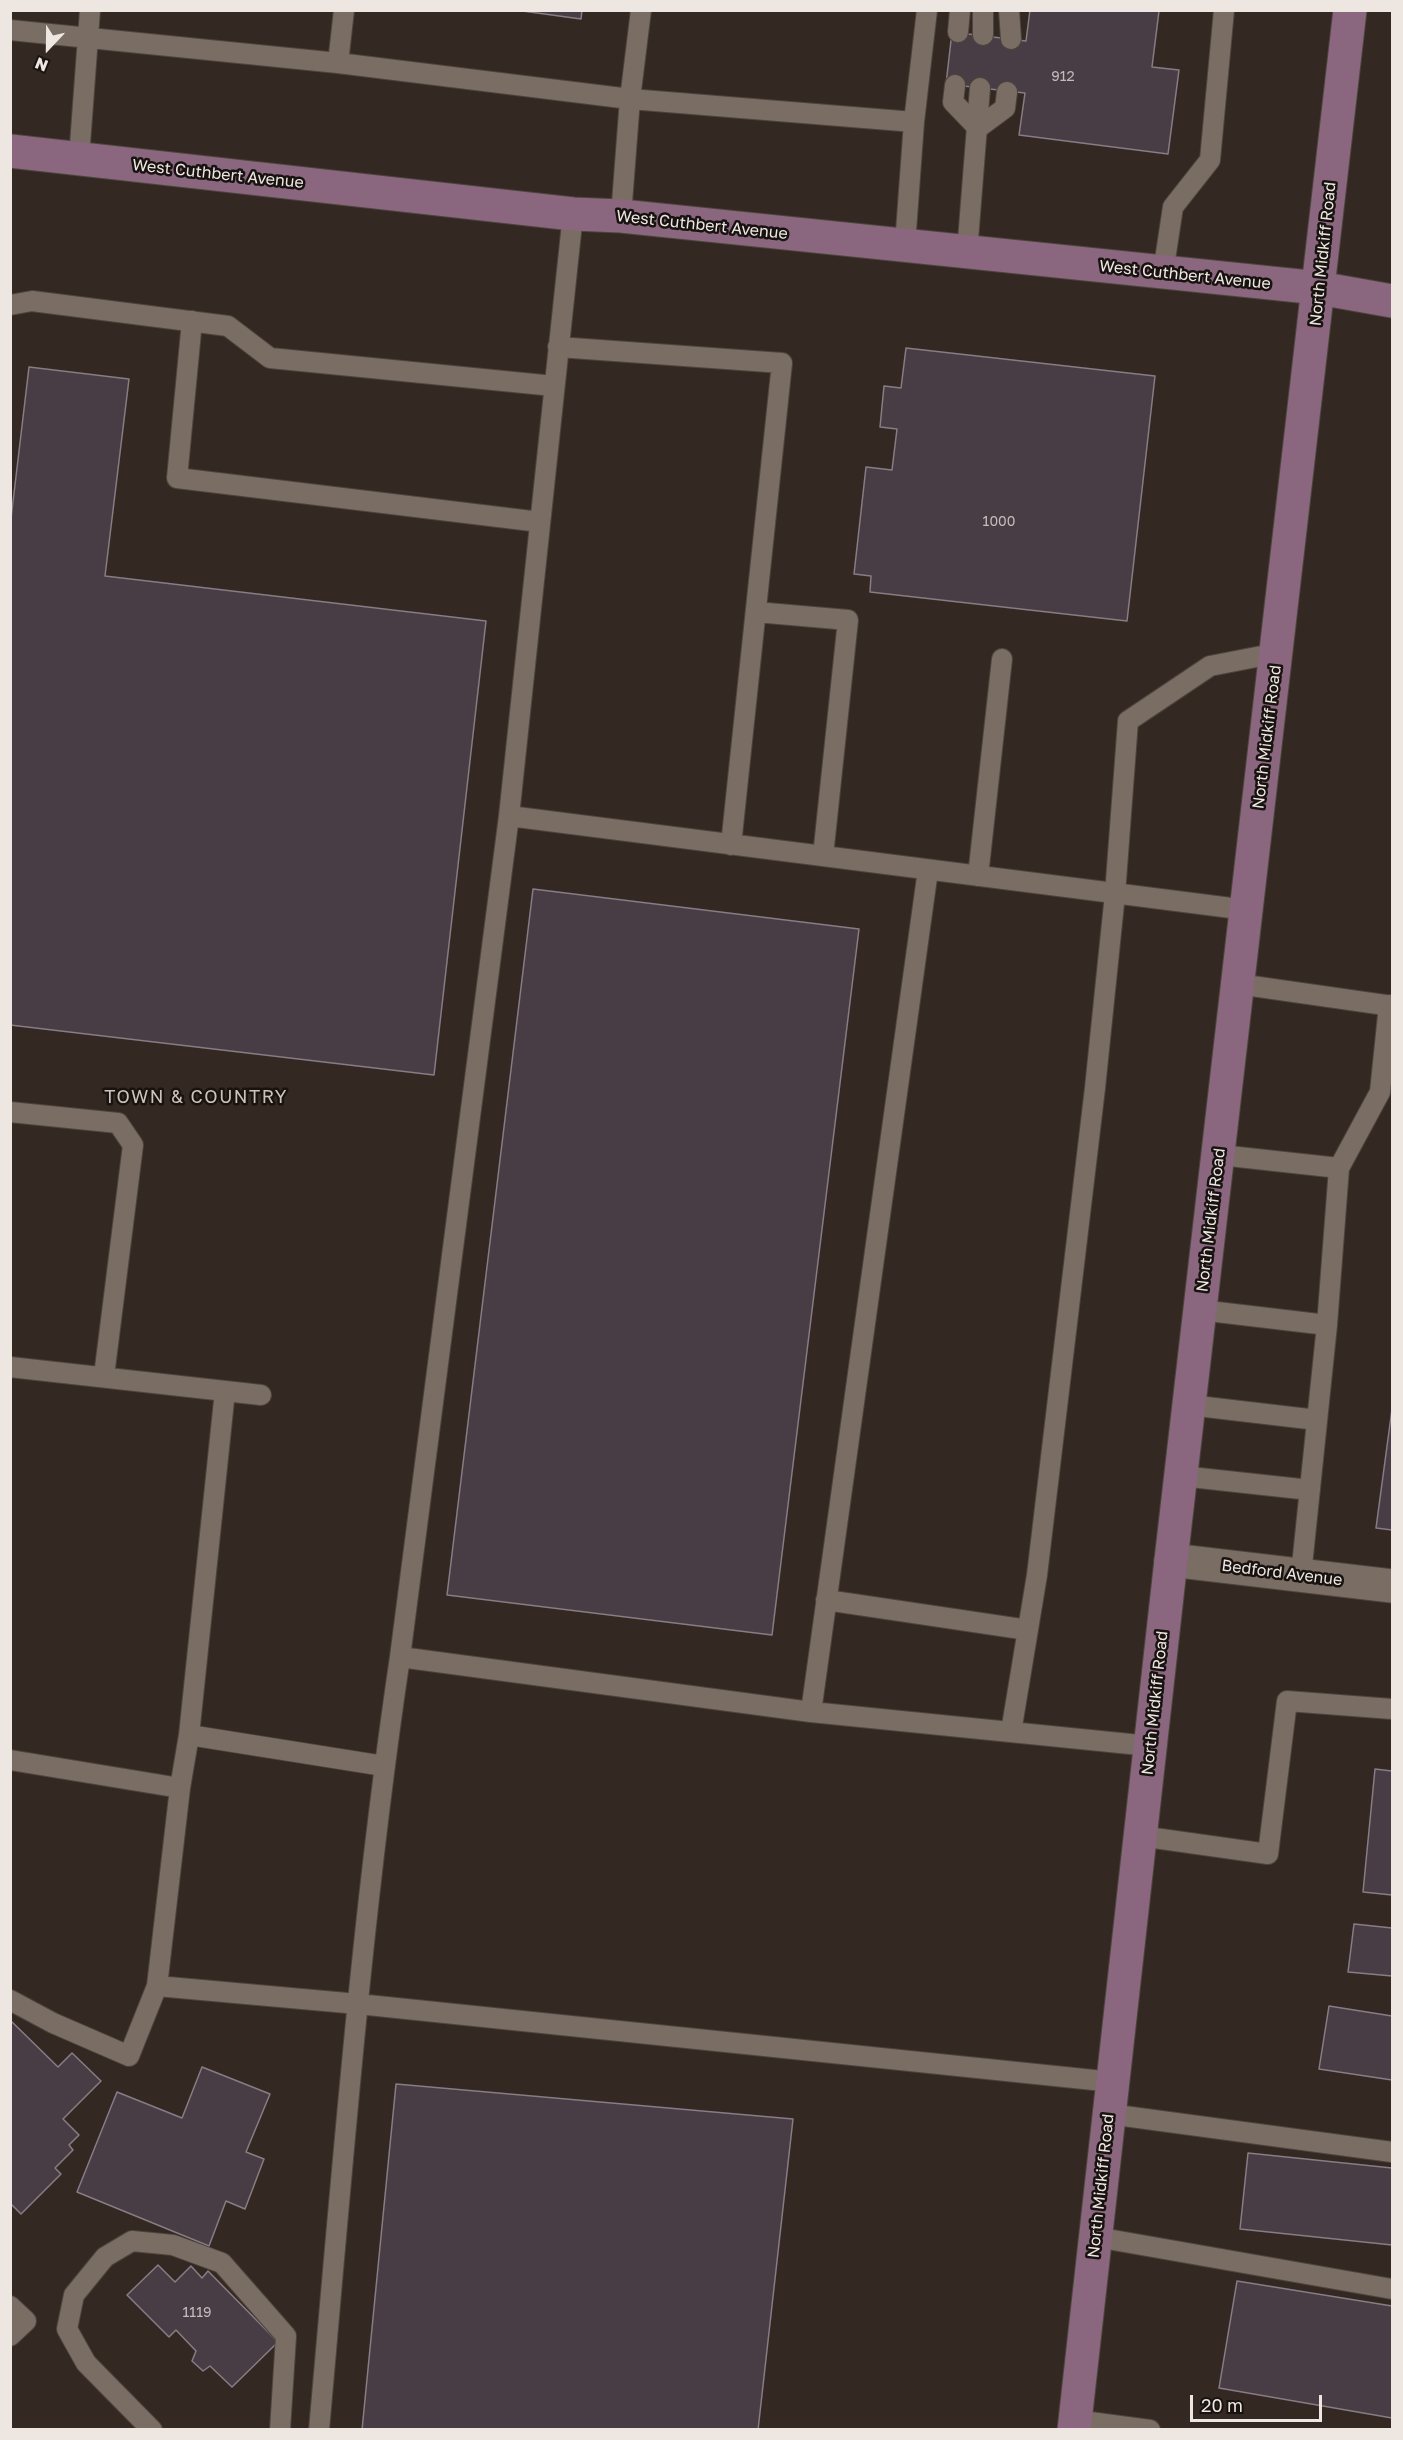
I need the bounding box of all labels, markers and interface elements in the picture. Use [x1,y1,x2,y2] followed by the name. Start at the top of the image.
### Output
[18,18,78,78] north arrow
[32,53,51,76] text: N
[1051,69,1075,85] house number: 912
[131,155,305,193] street label: West Cuthbert Avenue
[1306,181,1340,327] street label: North Midkiff Road
[615,206,789,244] street label: West Cuthbert Avenue
[1098,256,1272,294] street label: West Cuthbert Avenue
[983,514,1015,530] house number: 1000
[1249,664,1285,810] street label: North Midkiff Road
[104,1086,288,1108] district label: TOWN & COUNTRY
[1193,1147,1229,1293] street label: North Midkiff Road
[1221,1556,1343,1590] street label: Bedford Avenue
[1138,1630,1172,1776] street label: North Midkiff Road
[1084,2113,1118,2259] street label: North Midkiff Road
[183,2305,211,2321] house number: 1119
[1193,2383,1325,2421] scale bar
[1201,2394,1243,2416] text: 20 m

